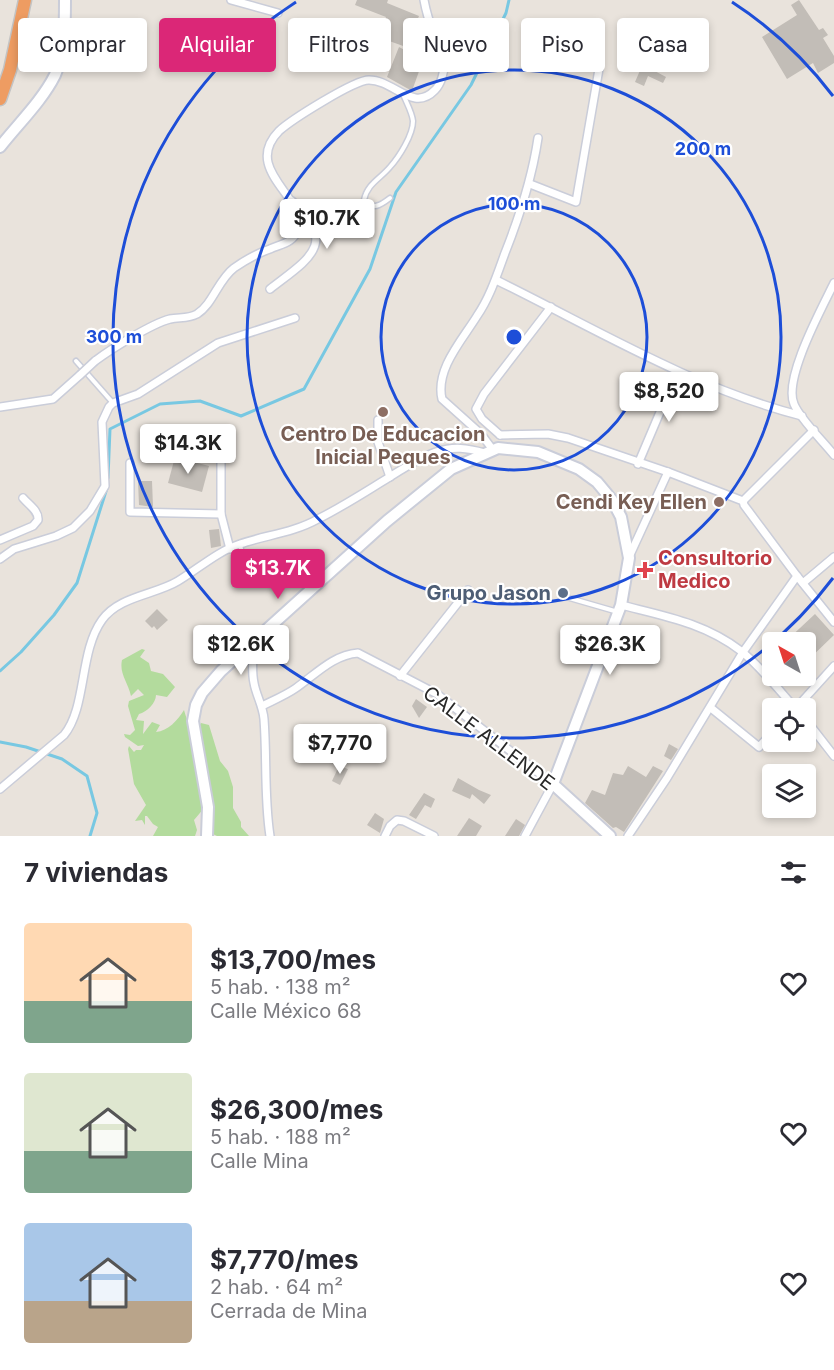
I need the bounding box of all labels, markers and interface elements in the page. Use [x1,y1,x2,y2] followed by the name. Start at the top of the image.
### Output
[18,18,147,72] chip: Comprar
[159,18,276,72] chip: Alquilar
[288,18,391,72] chip: Filtros
[403,18,509,72] chip: Nuevo
[521,18,605,72] chip: Piso
[617,18,709,72] chip: Casa
[675,138,731,159] text: 200 m
[488,193,540,214] text: 100 m
[278,199,376,250] pin: $10.7K
[294,206,360,230] text: $10.7K
[86,326,142,347] text: 300 m
[504,327,524,347] centre of rings
[620,372,718,423] pin: $8,520
[633,379,705,403] text: $8,520
[376,405,390,419] marker: Centro De Educacion Inicial Peques
[281,422,485,469] place label: Centro De Educacion Inicial Peques
[139,424,237,475] pin: $14.3K
[154,431,222,455] text: $14.3K
[556,490,707,514] place label: Cendi Key Ellen
[712,495,726,509] marker: Cendi Key Ellen
[658,546,772,593] place label: Consultorio Medico
[229,549,327,600] pin: $13.7K
[245,556,311,580] text: $13.7K
[636,561,654,579] marker: Consultorio Medico
[427,581,551,605] place label: Grupo Jason
[556,586,570,600] marker: Grupo Jason
[192,625,290,676] pin: $12.6K
[561,625,659,676] pin: $26.3K
[207,632,275,656] text: $12.6K
[574,632,646,656] text: $26.3K
[762,632,816,686] north arrow
[762,632,816,818] map controls
[419,681,559,795] street label: CALLE ALLENDE
[762,698,816,752] button: locate
[291,724,389,775] pin: $7,770
[307,731,373,755] text: $7,770
[762,764,816,818] button: layers
[777,856,810,889] icon: filters
[24,857,168,888] text: 7 viviendas
[210,944,376,975] text: $13,700/mes
[72,947,144,1019] icon: home
[777,967,810,1000] icon: heart
[210,975,351,999] text: 5 hab. · 138 m²
[210,999,362,1023] text: Calle México 68
[210,1094,383,1125] text: $26,300/mes
[72,1097,144,1169] icon: home
[777,1117,810,1150] icon: heart
[210,1125,351,1149] text: 5 hab. · 188 m²
[210,1149,309,1173] text: Calle Mina
[210,1244,359,1275] text: $7,770/mes
[72,1247,144,1319] icon: home
[777,1267,810,1300] icon: heart
[210,1275,343,1299] text: 2 hab. · 64 m²
[210,1299,367,1323] text: Cerrada de Mina

